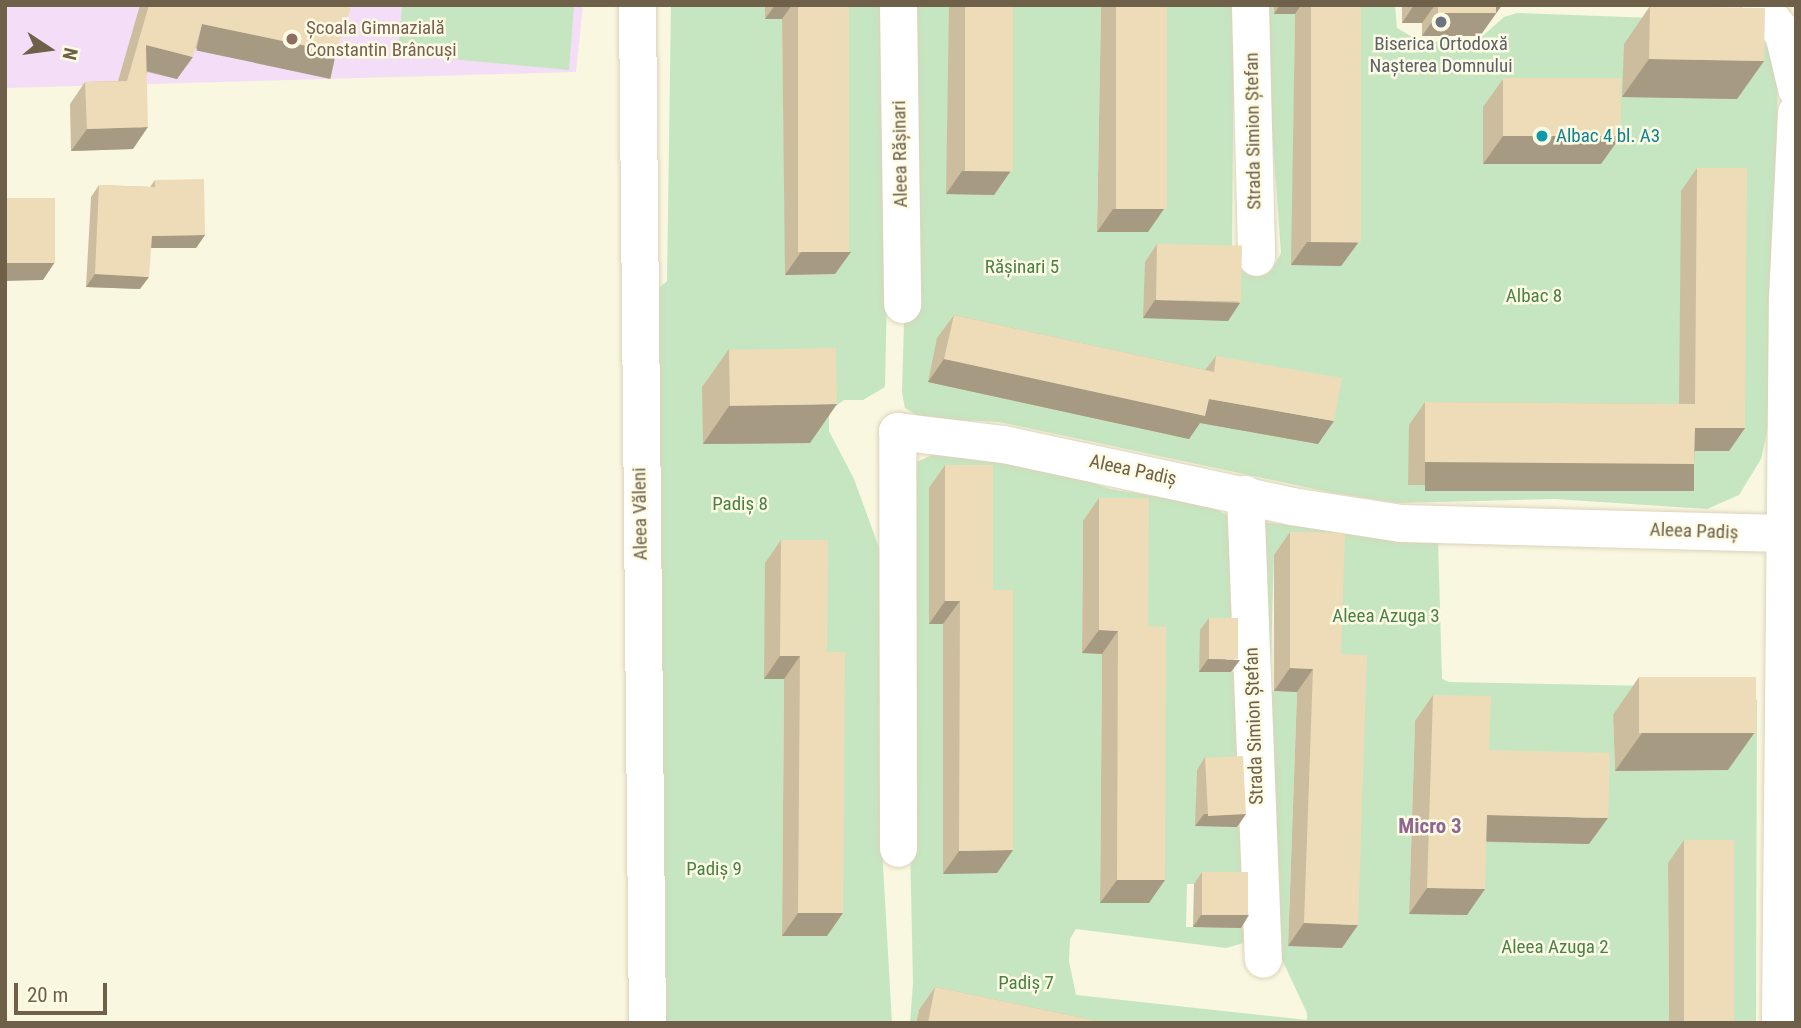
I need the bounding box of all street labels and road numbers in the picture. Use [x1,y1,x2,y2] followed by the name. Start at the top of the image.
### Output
[1240,52,1266,210] street label: Strada Simion Ștefan
[888,100,912,208] street label: Aleea Rășinari
[1087,450,1179,490] street label: Aleea Padiș
[628,467,652,561] street label: Aleea Văleni
[1649,518,1739,544] street label: Aleea Padiș
[1240,647,1268,805] street label: Strada Simion Ștefan

